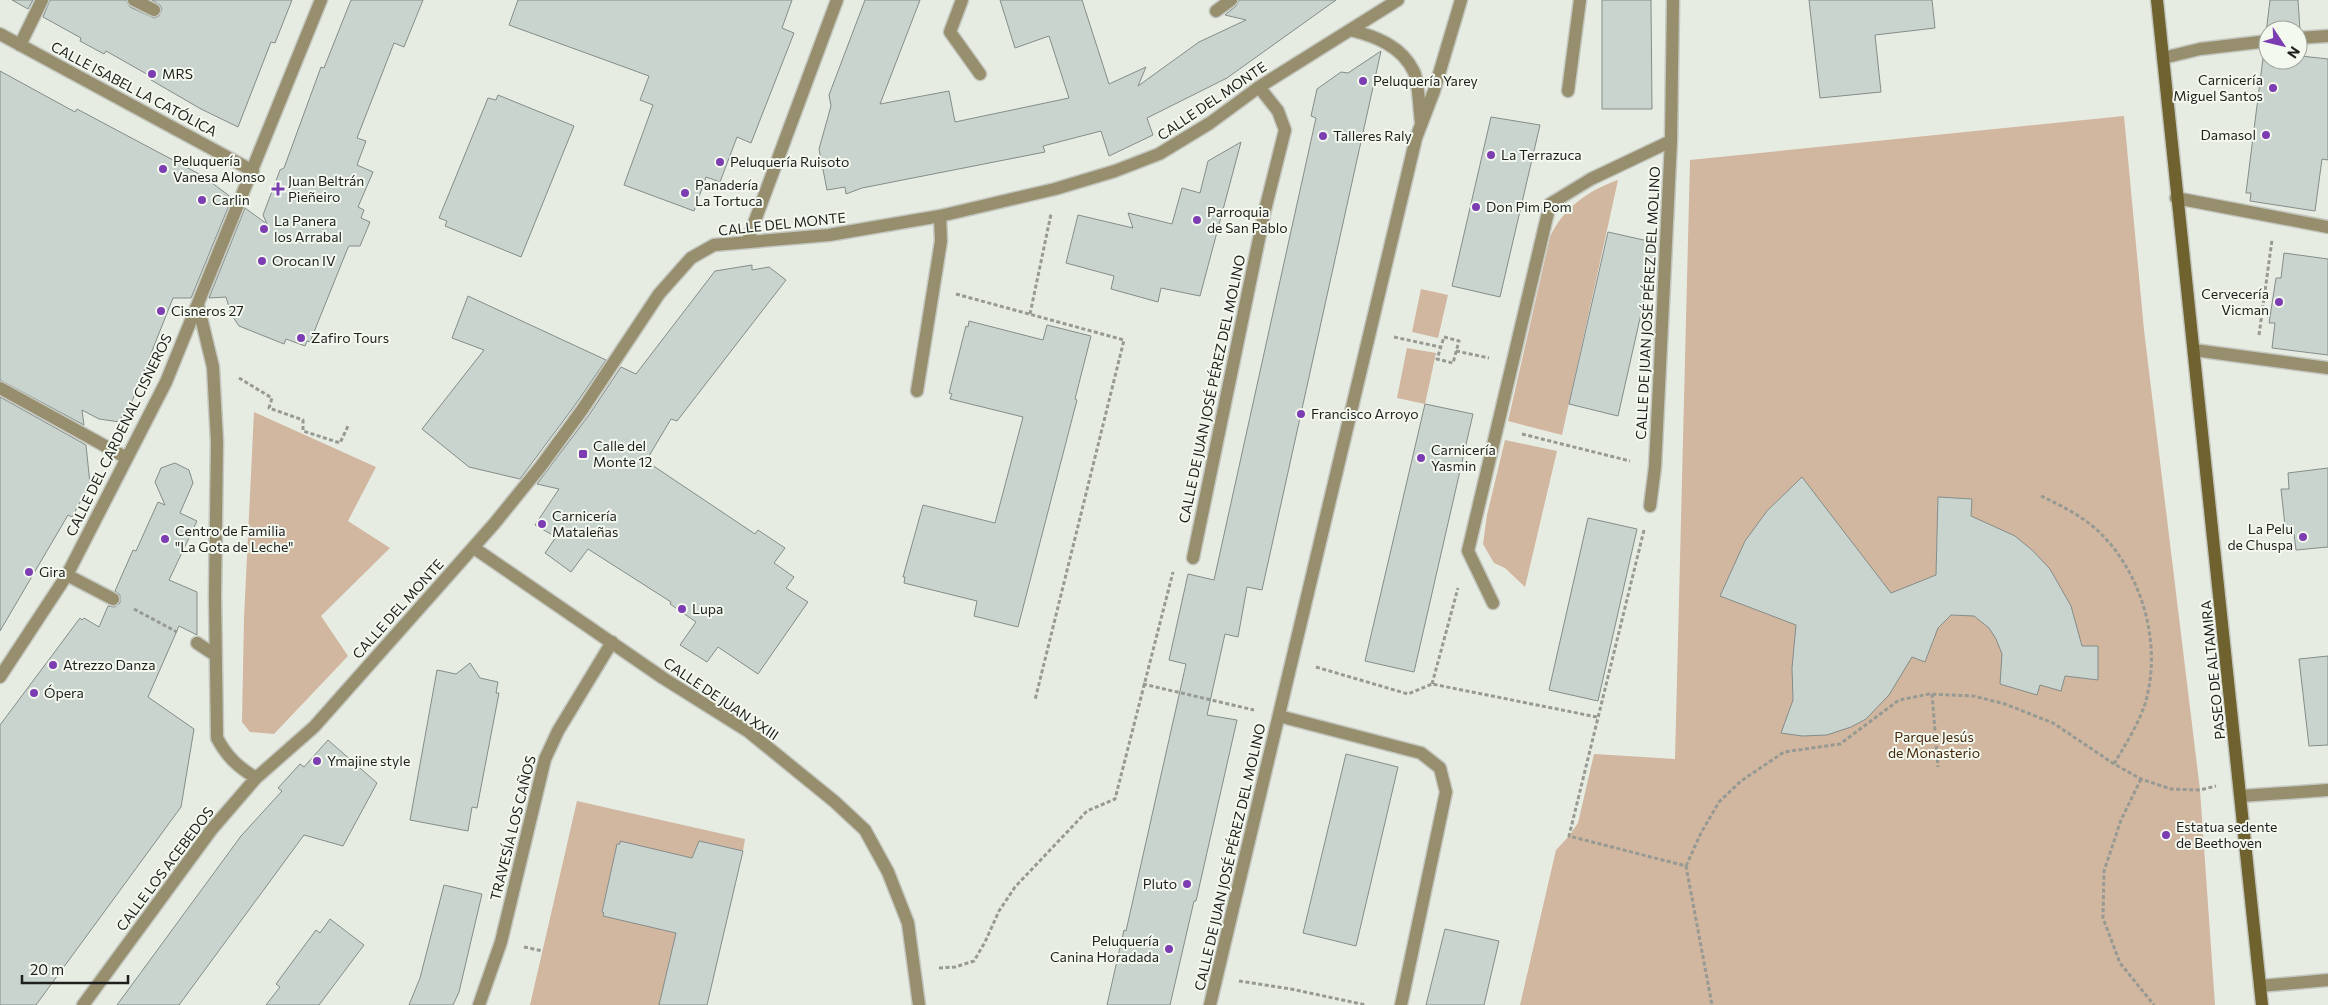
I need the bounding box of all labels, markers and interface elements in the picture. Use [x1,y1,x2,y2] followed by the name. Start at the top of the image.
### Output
[2258,20,2308,70] north arrow
[48,37,220,140] street label: CALLE ISABEL LA CATÓLICA
[2284,44,2304,62] text: N
[1154,58,1270,143] street label: CALLE DEL MONTE
[162,65,193,82] place label: MRS
[146,68,158,80] marker: MRS
[2173,71,2263,104] place label: Carnicería Miguel Santos
[1373,72,1478,89] place label: Peluquería Yarey
[1357,75,1369,87] marker: Peluquería Yarey
[2267,82,2279,94] marker: Carnicería Miguel Santos
[2201,126,2256,143] place label: Damasol
[1333,127,1412,144] place label: Talleres Raly
[2260,129,2272,141] marker: Damasol
[1317,130,1329,142] marker: Talleres Raly
[1501,146,1582,163] place label: La Terrazuca
[1485,149,1497,161] marker: La Terrazuca
[173,152,265,185] place label: Peluquería Vanesa Alonso
[730,153,849,170] place label: Peluquería Ruisoto
[714,156,726,168] marker: Peluquería Ruisoto
[157,163,169,175] marker: Peluquería Vanesa Alonso
[1632,166,1663,440] street label: CALLE DE JUAN JOSÉ PÉREZ DEL MOLINO
[288,172,364,205] place label: Juan Beltrán Pieñeiro
[695,176,763,209] place label: Panadería La Tortuca
[272,183,284,195] marker: Juan Beltrán Pieñeiro
[679,187,691,199] marker: Panadería La Tortuca
[212,191,250,208] place label: Carlin
[196,194,208,206] marker: Carlin
[1486,198,1572,215] place label: Don Pim Pom
[1470,201,1482,213] marker: Don Pim Pom
[1207,203,1288,236] place label: Parroquia de San Pablo
[717,208,846,239] street label: CALLE DEL MONTE
[274,212,342,245] place label: La Panera los Arrabal
[1191,214,1203,226] marker: Parroquia de San Pablo
[258,223,270,235] marker: La Panera los Arrabal
[272,252,336,269] place label: Orocan IV
[1175,253,1248,525] street label: CALLE DE JUAN JOSÉ PÉREZ DEL MOLINO
[256,255,268,267] marker: Orocan IV
[2201,285,2269,318] place label: Cervecería Vicman
[2273,296,2285,308] marker: Cervecería Vicman
[171,302,244,319] place label: Cisneros 27
[155,305,167,317] marker: Cisneros 27
[311,329,389,346] place label: Zafiro Tours
[62,331,175,539] street label: CALLE DEL CARDENAL CISNEROS
[295,332,307,344] marker: Zafiro Tours
[1311,405,1419,422] place label: Francisco Arroyo
[1295,408,1307,420] marker: Francisco Arroyo
[593,437,652,470] place label: Calle del Monte 12
[1431,441,1496,474] place label: Carnicería Yasmin
[577,448,589,460] marker: Calle del Monte 12
[1415,452,1427,464] marker: Carnicería Yasmin
[552,507,618,540] place label: Carnicería Mataleñas
[536,518,548,530] marker: Carnicería Mataleñas
[2227,520,2293,553] place label: La Pelu de Chuspa
[175,522,294,555] place label: Centro de Familia "La Gota de Leche"
[2297,531,2309,543] marker: La Pelu de Chuspa
[159,533,171,545] marker: Centro de Familia "La Gota de Leche"
[348,555,447,662] street label: CALLE DEL MONTE
[39,563,66,580] place label: Gira
[23,566,35,578] marker: Gira
[2197,599,2228,740] street label: PASEO DE ALTAMIRA
[692,600,723,617] place label: Lupa
[676,603,688,615] marker: Lupa
[661,654,782,743] street label: CALLE DE JUAN XXIII
[63,656,155,673] place label: Atrezzo Danza
[47,659,59,671] marker: Atrezzo Danza
[44,684,84,701] place label: Ópera
[28,687,40,699] marker: Ópera
[1190,722,1269,992] street label: CALLE DE JUAN JOSÉ PÉREZ DEL MOLINO
[1888,728,1980,761] park label: Parque Jesús de Monasterio
[327,752,410,769] place label: Ymajine style
[486,754,539,902] street label: TRAVESÍA LOS CAÑOS
[311,755,323,767] marker: Ymajine style
[112,803,217,934] street label: CALLE LOS ACEBEDOS
[2176,818,2278,851] place label: Estatua sedente de Beethoven
[2160,829,2172,841] marker: Estatua sedente de Beethoven
[1143,875,1177,892] place label: Pluto
[1181,878,1193,890] marker: Pluto
[1050,932,1159,965] place label: Peluquería Canina Horadada
[1163,943,1175,955] marker: Peluquería Canina Horadada
[22,952,129,984] scale bar
[30,960,64,978] text: 20 m

